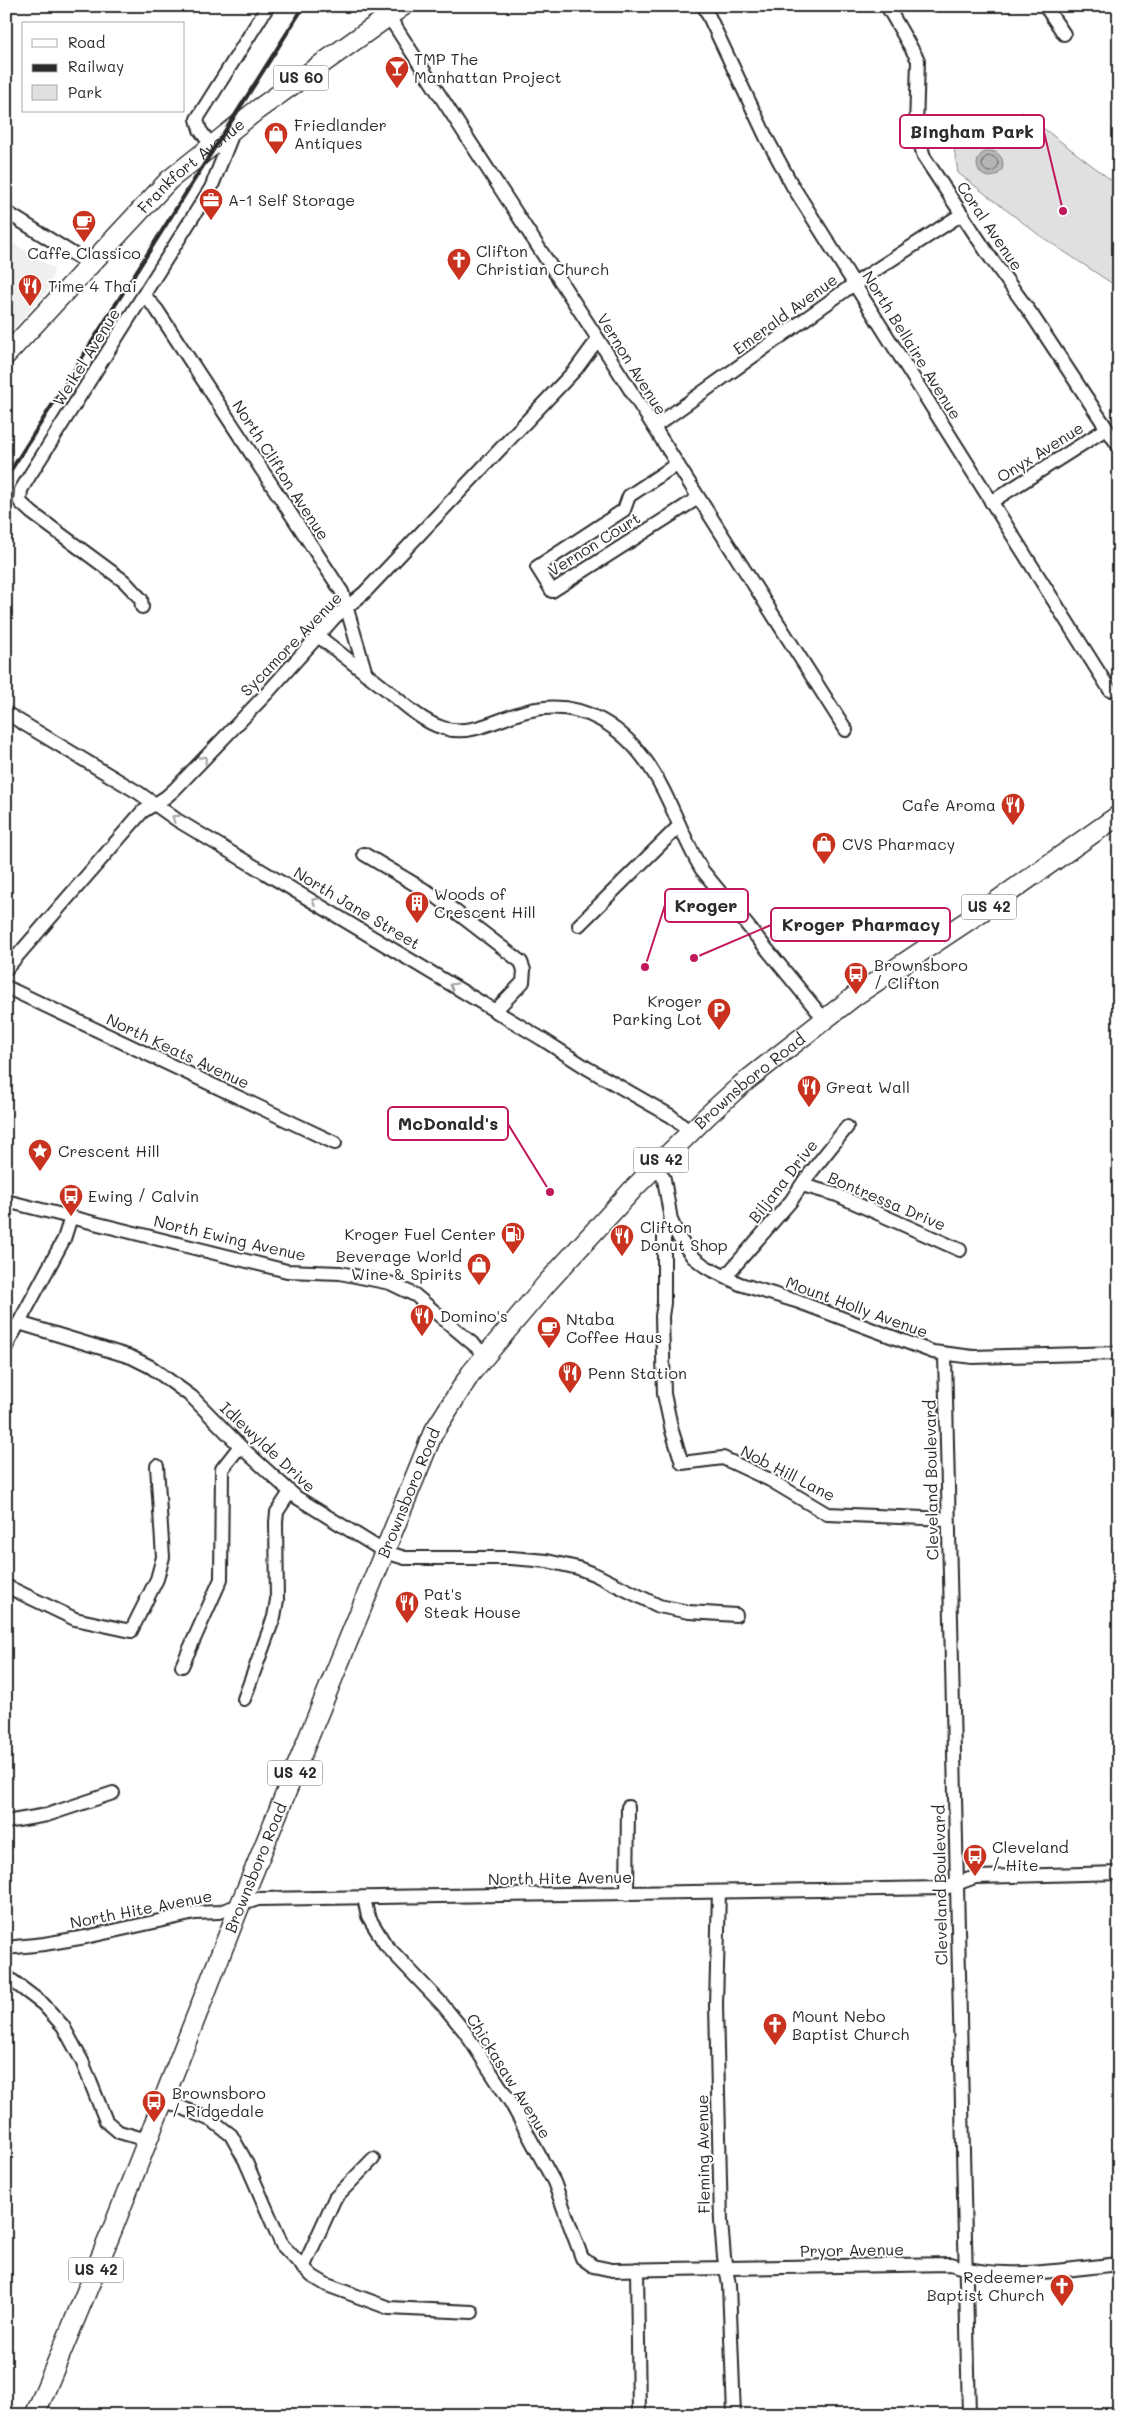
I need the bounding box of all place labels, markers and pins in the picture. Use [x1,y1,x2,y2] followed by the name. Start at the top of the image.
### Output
[414,48,562,87] place label: TMP The Manhattan Project
[384,55,410,89] bar icon: TMP The Manhattan Project
[294,114,387,153] place label: Friedlander Antiques
[900,115,1044,148] callout: Bingham Park
[263,121,289,155] shop icon: Friedlander Antiques
[198,187,224,221] office icon: A-1 Self Storage
[228,189,355,210] place label: A-1 Self Storage
[71,209,97,243] cafe icon: Caffe Classico
[476,240,609,279] place label: Clifton Christian Church
[27,242,141,263] place label: Caffe Classico
[446,247,472,281] church icon: Clifton Christian Church
[17,273,43,307] restaurant icon: Time 4 Thai
[48,275,137,296] place label: Time 4 Thai
[1000,792,1026,826] restaurant icon: Cafe Aroma
[902,794,996,815] place label: Cafe Aroma
[811,831,837,865] shop icon: CVS Pharmacy
[842,833,955,854] place label: CVS Pharmacy
[434,883,536,922] place label: Woods of Crescent Hill
[665,889,748,922] callout: Kroger
[404,890,430,924] building icon: Woods of Crescent Hill
[771,908,950,941] callout: Kroger Pharmacy
[874,954,968,993] place label: Brownsboro / Clifton
[843,961,869,995] bus stop icon: Brownsboro / Clifton
[613,990,702,1029] place label: Kroger Parking Lot
[706,997,732,1031] parking icon: Kroger Parking Lot
[796,1074,822,1108] restaurant icon: Great Wall
[826,1076,910,1097] place label: Great Wall
[388,1107,508,1140] callout: McDonald's
[27,1138,53,1172] place icon: Crescent Hill
[58,1140,160,1161] place label: Crescent Hill
[58,1183,84,1217] bus stop icon: Ewing / Calvin
[88,1185,199,1206] place label: Ewing / Calvin
[640,1216,728,1255] place label: Clifton Donut Shop
[500,1221,526,1255] fuel station icon: Kroger Fuel Center
[345,1223,496,1244] place label: Kroger Fuel Center
[609,1223,635,1257] restaurant icon: Clifton Donut Shop
[336,1245,462,1284] place label: Beverage World Wine & Spirits
[466,1252,492,1286] shop icon: Beverage World Wine & Spirits
[409,1303,435,1337] restaurant icon: Domino's
[440,1305,508,1326] place label: Domino's
[566,1308,662,1347] place label: Ntaba Coffee Haus
[536,1315,562,1349] cafe icon: Ntaba Coffee Haus
[557,1360,583,1394] restaurant icon: Penn Station
[588,1362,687,1383] place label: Penn Station
[424,1583,521,1622] place label: Pat's Steak House
[394,1590,420,1624] restaurant icon: Pat's Steak House
[992,1836,1069,1875] place label: Cleveland / Hite
[962,1843,988,1877] bus stop icon: Cleveland / Hite
[792,2005,909,2044] place label: Mount Nebo Baptist Church
[762,2012,788,2046] church icon: Mount Nebo Baptist Church
[172,2082,266,2121] place label: Brownsboro / Ridgedale
[141,2089,167,2123] bus stop icon: Brownsboro / Ridgedale
[927,2266,1044,2305] place label: Redeemer Baptist Church
[1049,2273,1075,2307] church icon: Redeemer Baptist Church

